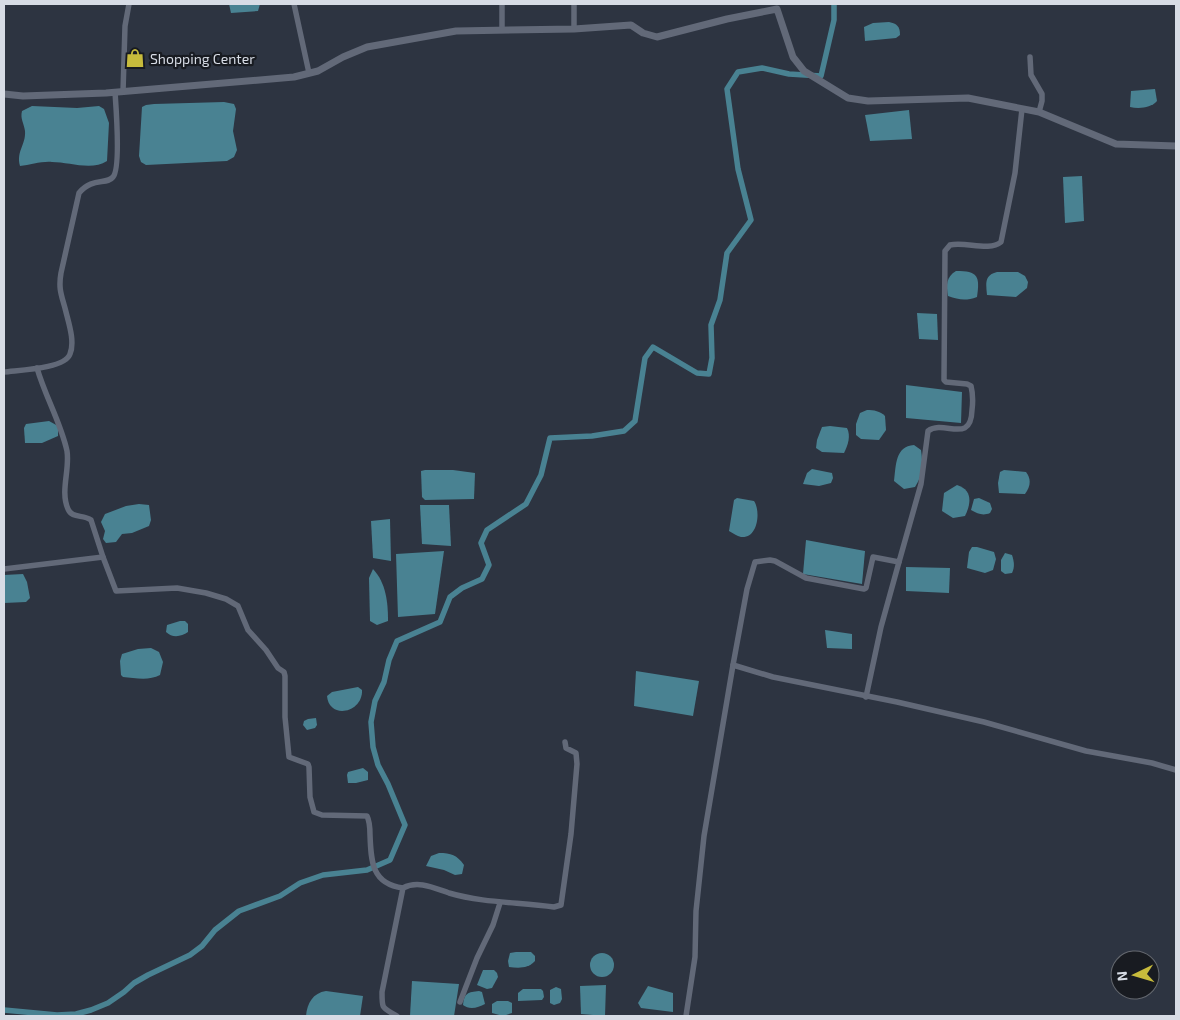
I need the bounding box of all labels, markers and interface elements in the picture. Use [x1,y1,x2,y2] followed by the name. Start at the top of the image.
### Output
[124,47,146,69] shop icon: Shopping Center
[150,50,255,67] place label: Shopping Center
[1110,950,1160,1000] north arrow
[1113,970,1130,982] text: N

